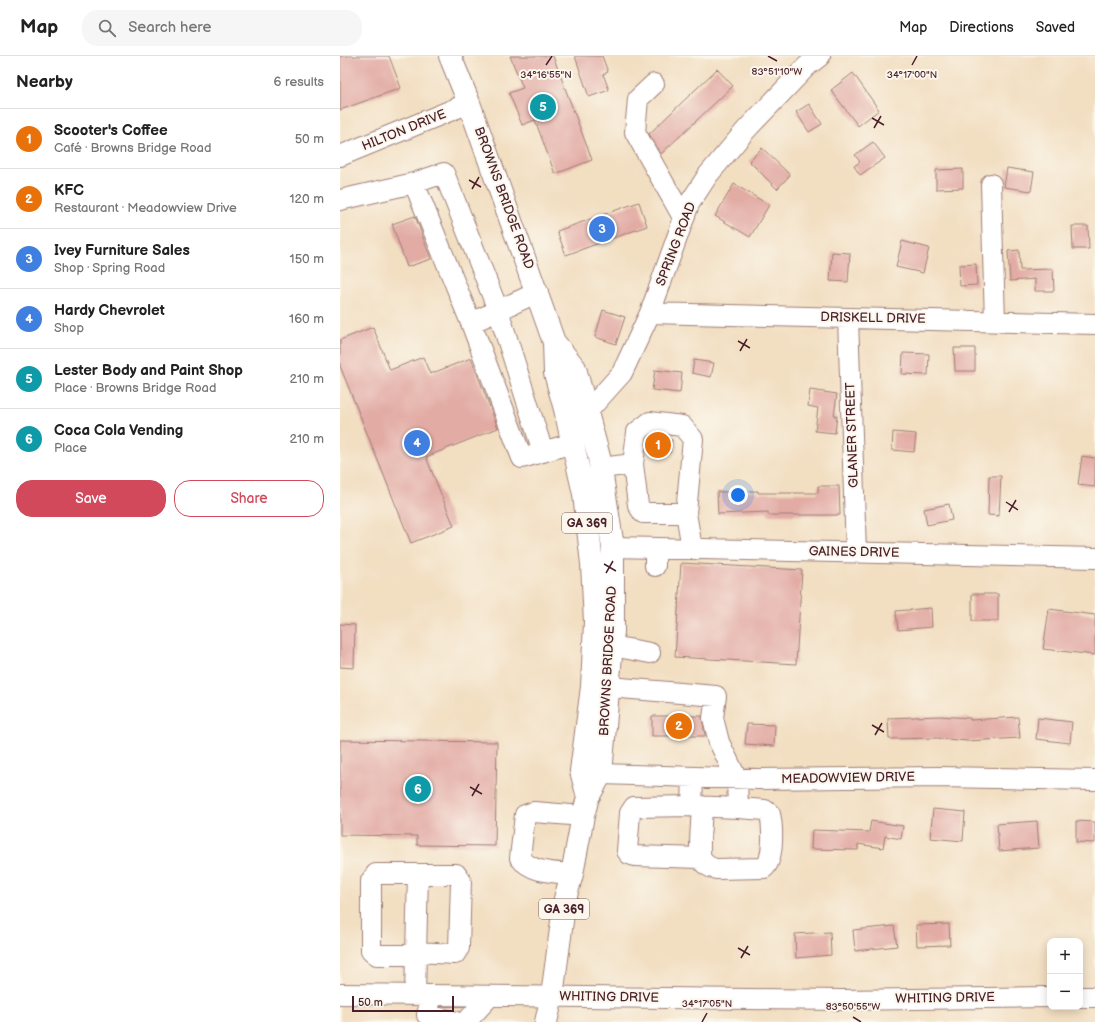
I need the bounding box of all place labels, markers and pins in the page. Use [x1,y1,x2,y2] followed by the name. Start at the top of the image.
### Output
[530,92,556,122] pin: 5
[589,214,615,244] pin: 3
[404,428,430,458] pin: 4
[645,430,671,460] pin: 1
[666,711,692,741] pin: 2
[405,774,431,804] pin: 6

